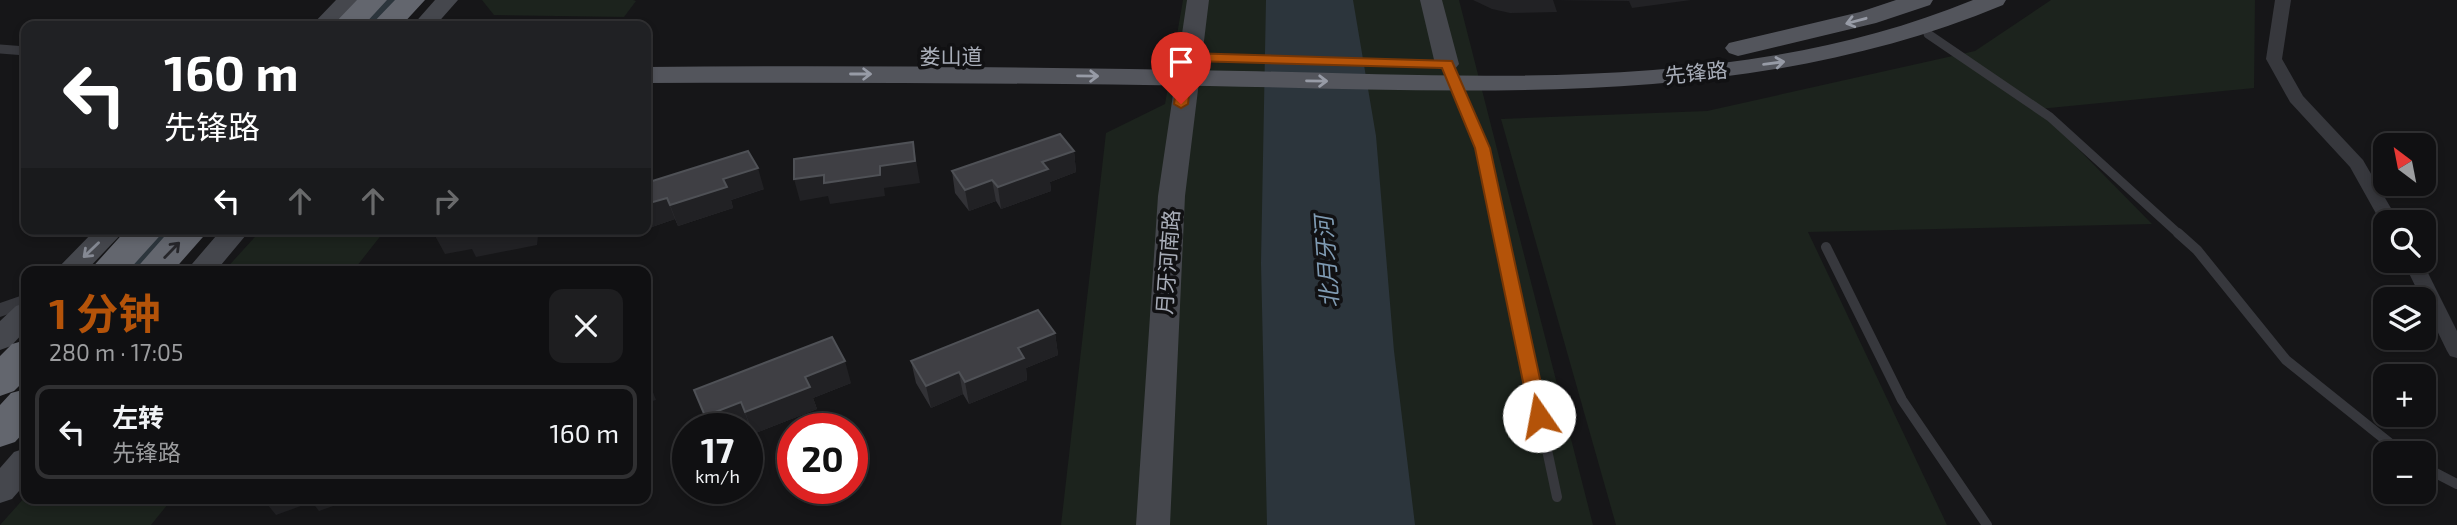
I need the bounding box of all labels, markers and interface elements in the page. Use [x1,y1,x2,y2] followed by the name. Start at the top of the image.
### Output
[1845,15,1868,28] one-way arrow
[1151,32,1211,104] pin
[164,42,299,101] text: 160 m
[920,43,983,68] street label: 娄山道
[1162,43,1200,81] icon: arrive
[49,49,140,140] icon: left
[1663,56,1729,88] street label: 先锋路
[1762,57,1784,70] one-way arrow
[849,68,872,81] one-way arrow
[1077,69,1100,83] one-way arrow
[1305,74,1328,88] one-way arrow
[164,107,260,145] text: 先锋路
[2373,133,2436,196] north arrow
[2373,133,2436,504] map controls
[208,182,246,220] icon: left
[281,182,319,220] icon: ahead
[354,182,392,220] icon: ahead
[427,182,465,220] icon: right
[1151,209,1183,315] street label: 月牙河南路
[2373,210,2436,273] button: search
[1309,211,1343,309] water label: 北月牙河
[83,242,100,259] one-way arrow
[163,242,180,259] one-way arrow
[49,287,160,337] text: 1 分钟
[2373,287,2436,350] button: layers
[549,289,623,363] button: close
[49,338,183,366] text: 280 m · 17:05
[2373,364,2436,427] button: +
[1502,379,1576,453] position arrow
[112,401,164,432] text: 左转
[53,413,91,451] icon: left
[777,413,868,504] speed limit sign: 20
[550,417,619,448] text: 160 m
[701,428,734,470] text: 17
[112,438,181,466] text: 先锋路
[2373,441,2436,504] button: −
[695,465,740,487] text: km/h

